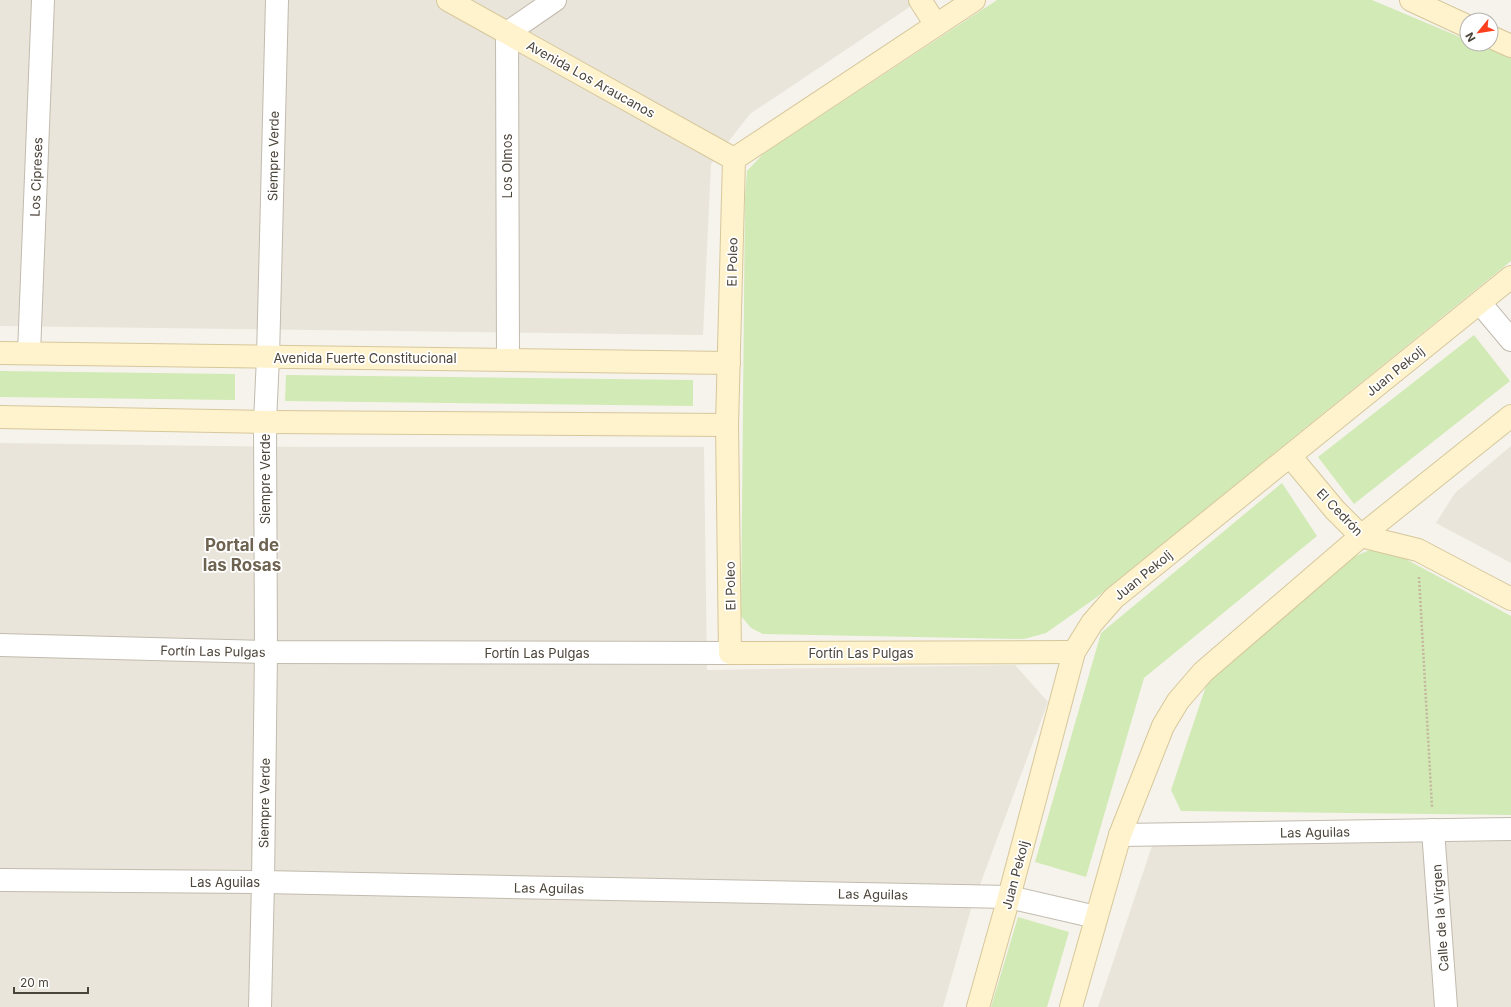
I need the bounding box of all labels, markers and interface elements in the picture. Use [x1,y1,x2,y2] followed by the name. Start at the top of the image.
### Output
[1459,12,1499,52] north arrow
[1462,30,1478,44] text: N
[524,37,658,121] street label: Avenida Los Araucanos
[264,111,282,201] street label: Siempre Verde
[499,133,515,198] street label: Los Olmos
[27,137,45,217] street label: Los Cipreses
[724,237,740,287] street label: El Poleo
[1363,343,1427,399] street label: Juan Pekolj
[273,350,457,366] street label: Avenida Fuerte Constitucional
[257,434,273,524] street label: Siempre Verde
[1313,485,1367,539] street label: El Cedrón
[203,535,281,575] district label: Portal de las Rosas
[1111,547,1175,603] street label: Juan Pekolj
[722,561,738,611] street label: El Poleo
[160,642,266,660] street label: Fortín Las Pulgas
[484,645,590,661] street label: Fortín Las Pulgas
[808,645,914,661] street label: Fortín Las Pulgas
[255,758,273,848] street label: Siempre Verde
[1280,823,1350,841] street label: Las Aguilas
[998,839,1032,911] street label: Juan Pekolj
[1428,864,1452,972] street label: Calle de la Virgen
[190,874,260,890] street label: Las Aguilas
[514,879,584,897] street label: Las Aguilas
[838,885,908,903] street label: Las Aguilas
[14,969,88,995] scale bar
[20,975,49,990] text: 20 m

